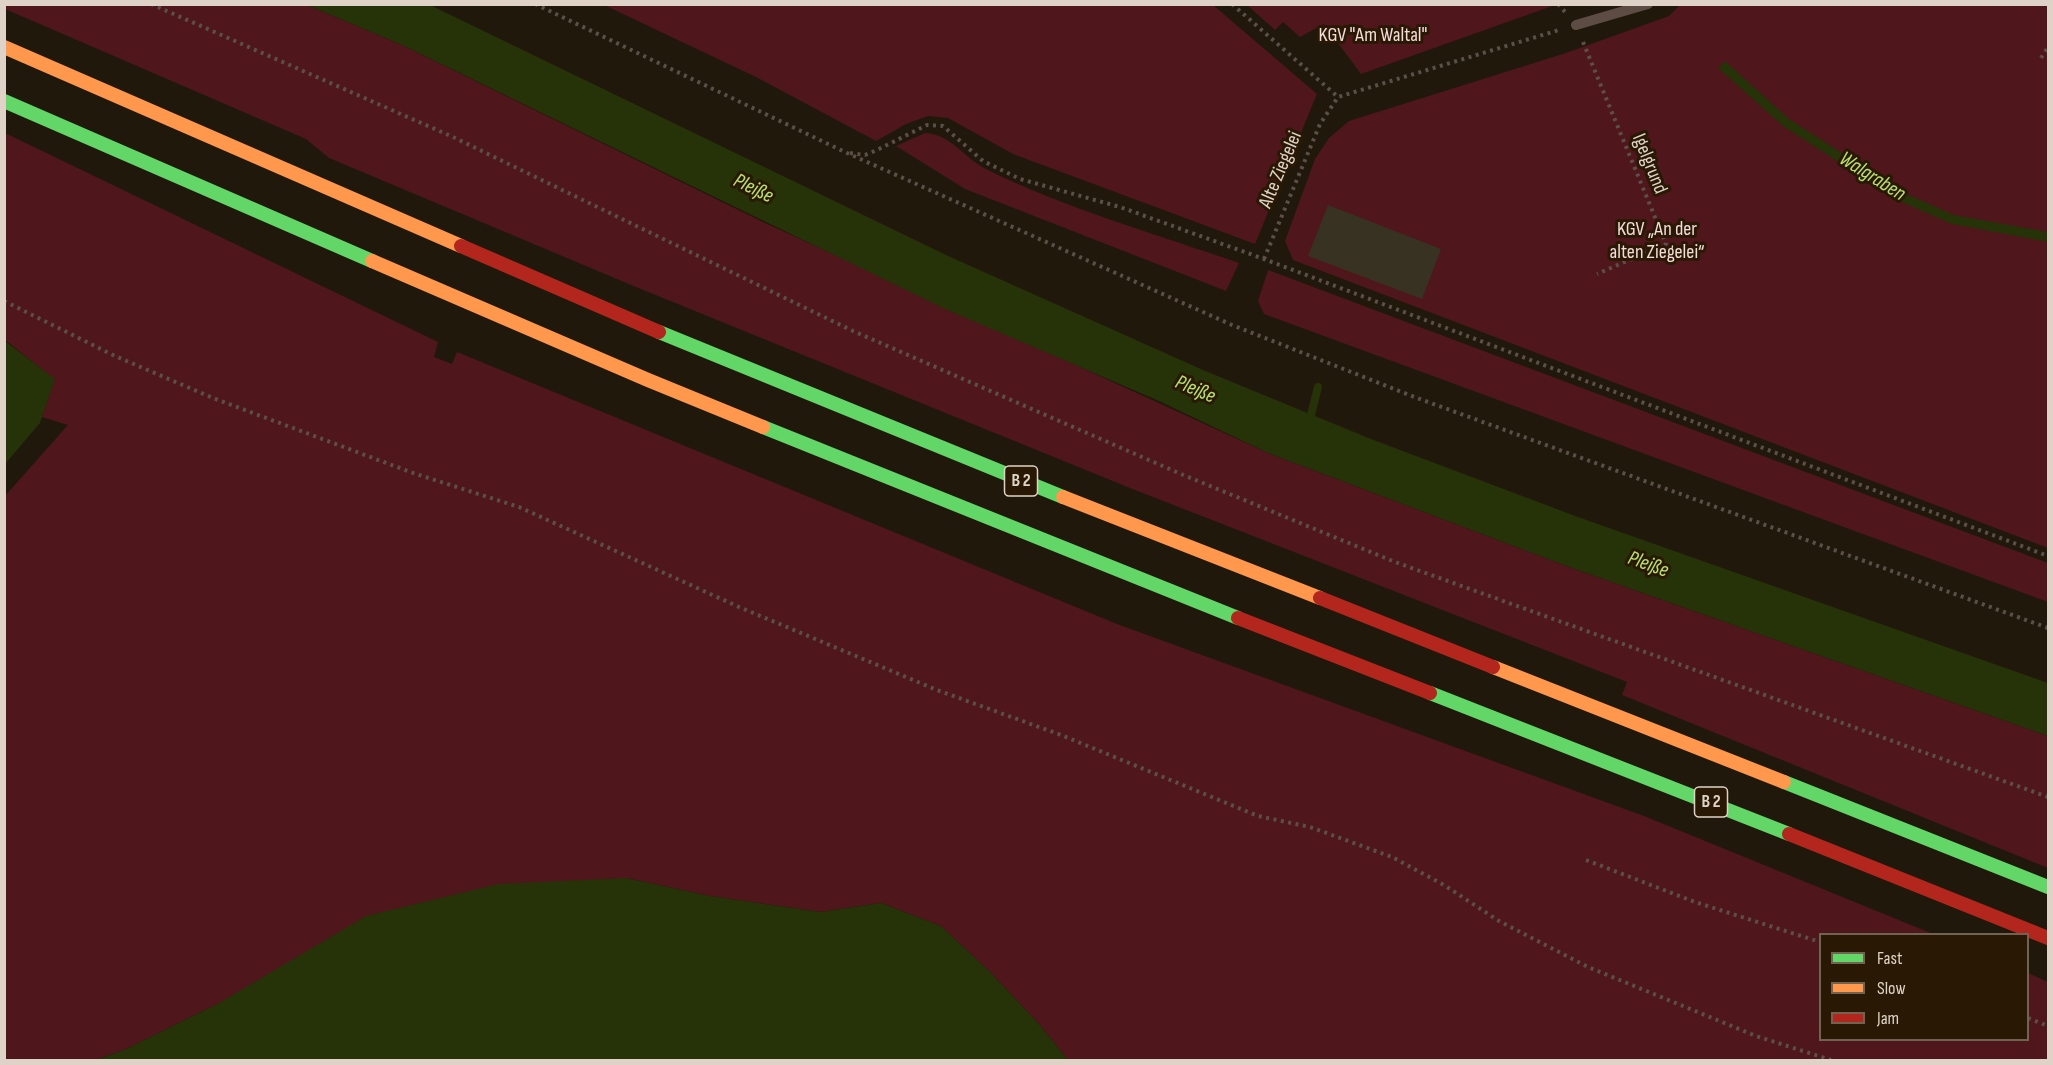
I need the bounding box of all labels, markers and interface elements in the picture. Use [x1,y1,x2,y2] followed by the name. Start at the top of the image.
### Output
[1319,24,1427,48] park label: KGV "Am Waltal"
[1254,128,1308,212] street label: Alte Ziegelei
[1626,130,1672,198] street label: Igelgrund
[1834,147,1910,207] water label: Walgraben
[729,169,777,209] water label: Pleiße
[1609,218,1705,265] park label: KGV „An der alten Ziegelei“
[1171,370,1219,410] water label: Pleiße
[1004,466,1038,496] road number: B 2
[1624,546,1672,584] water label: Pleiße
[1694,787,1728,817] road number: B 2
[1819,933,2029,1041] legend
[1877,948,1902,969] text: Fast
[1877,978,1906,999] text: Slow
[1877,1008,1899,1029] text: Jam

